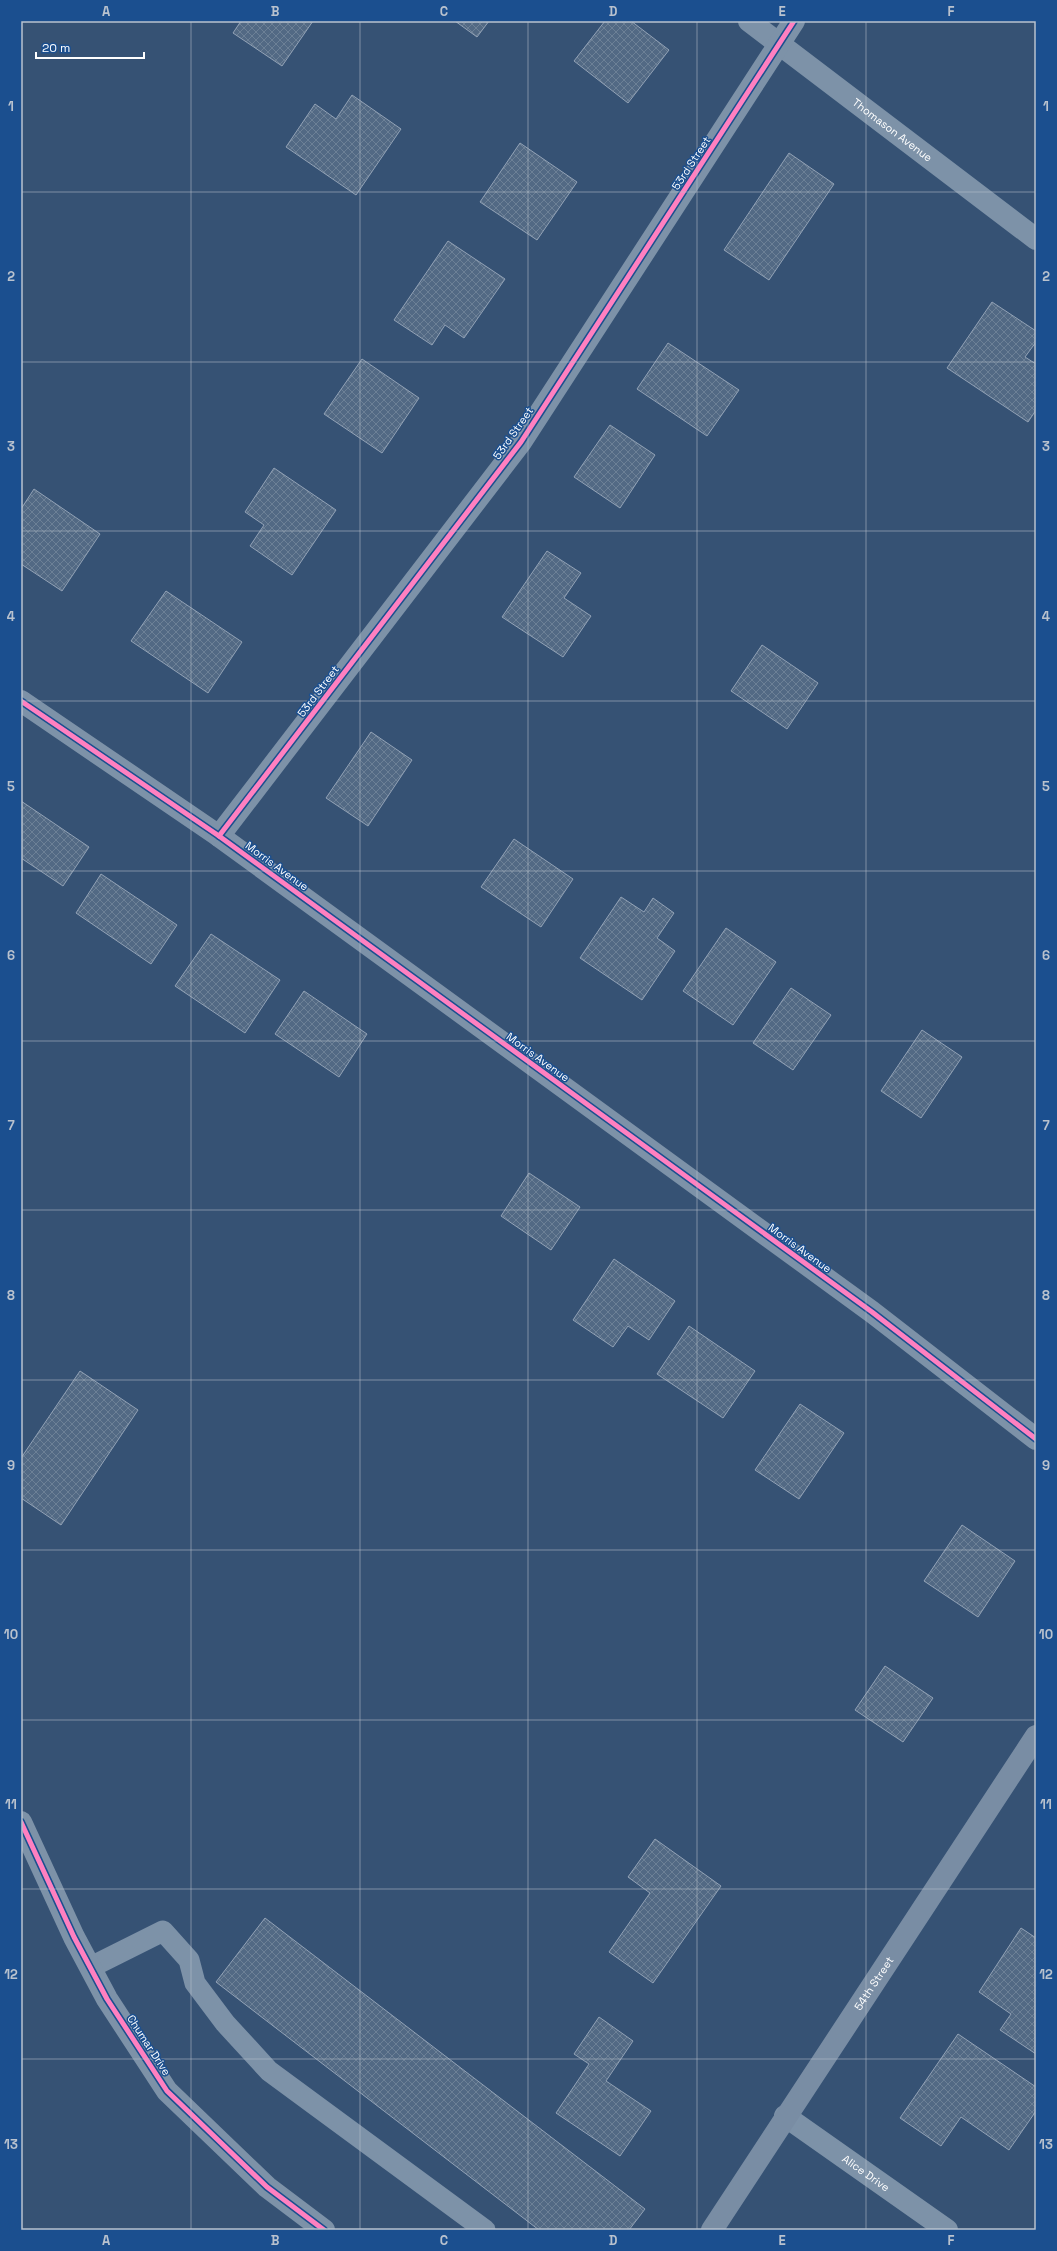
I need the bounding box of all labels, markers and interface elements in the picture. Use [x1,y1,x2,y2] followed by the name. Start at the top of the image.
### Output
[102,3,111,20] text: A
[271,3,280,20] text: B
[440,3,448,20] text: C
[609,3,618,20] text: D
[778,3,786,20] text: E
[948,3,955,20] text: F
[36,34,144,60] scale bar
[42,40,70,56] text: 20 m
[850,95,935,165] street label: Thomason Avenue
[8,98,14,115] text: 1
[1043,98,1049,115] text: 1
[669,134,713,192] street label: 53rd Street
[7,268,15,285] text: 2
[1042,268,1050,285] text: 2
[490,404,536,462] street label: 53rd Street
[7,438,15,455] text: 3
[1042,438,1050,455] text: 3
[7,608,15,625] text: 4
[1042,608,1050,625] text: 4
[294,663,342,719] street label: 53rd Street
[7,778,15,795] text: 5
[1042,778,1050,795] text: 5
[243,838,311,894] street label: Morris Avenue
[7,947,15,964] text: 6
[1042,947,1050,964] text: 6
[504,1029,572,1085] street label: Morris Avenue
[7,1117,15,1134] text: 7
[1042,1117,1050,1134] text: 7
[766,1220,834,1276] street label: Morris Avenue
[7,1287,15,1304] text: 8
[1042,1287,1050,1304] text: 8
[7,1457,15,1474] text: 9
[1042,1457,1050,1474] text: 9
[4,1626,18,1643] text: 10
[1039,1626,1053,1643] text: 10
[5,1796,17,1813] text: 11
[1040,1796,1052,1813] text: 11
[851,1954,897,2013] street label: 54th Street
[4,1966,18,1983] text: 12
[1039,1966,1053,1983] text: 12
[124,2012,174,2078] street label: Chumar Drive
[4,2136,18,2153] text: 13
[1039,2136,1053,2153] text: 13
[840,2152,892,2194] street label: Alice Drive
[102,2232,111,2249] text: A
[271,2232,280,2249] text: B
[440,2232,448,2249] text: C
[609,2232,618,2249] text: D
[778,2232,786,2249] text: E
[948,2232,955,2249] text: F

